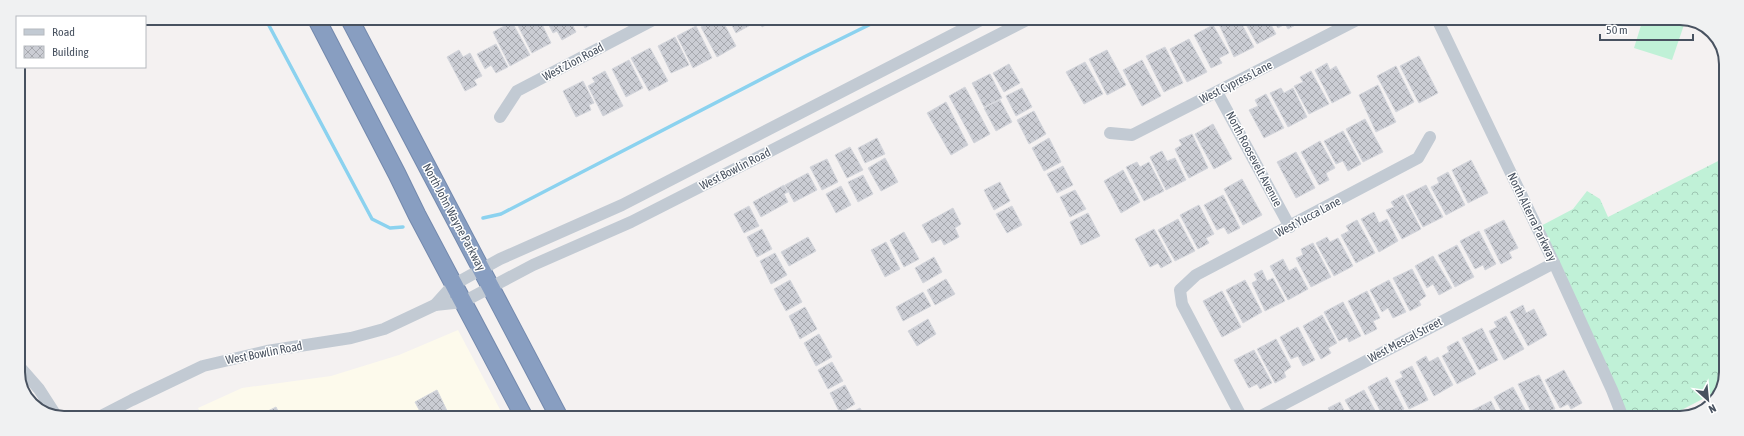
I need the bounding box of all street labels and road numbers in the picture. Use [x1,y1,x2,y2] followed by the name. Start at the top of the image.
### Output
[540,40,606,84] street label: West Zion Road
[1197,58,1275,106] street label: West Cypress Lane
[1223,109,1285,209] street label: North Roosevelt Avenue
[697,145,773,193] street label: West Bowlin Road
[420,161,488,273] street label: North John Wayne Parkway
[1505,171,1559,264] street label: North Alterra Parkway
[1273,194,1343,240] street label: West Yucca Lane
[1365,314,1445,365] street label: West Mescal Street
[224,339,304,367] street label: West Bowlin Road

